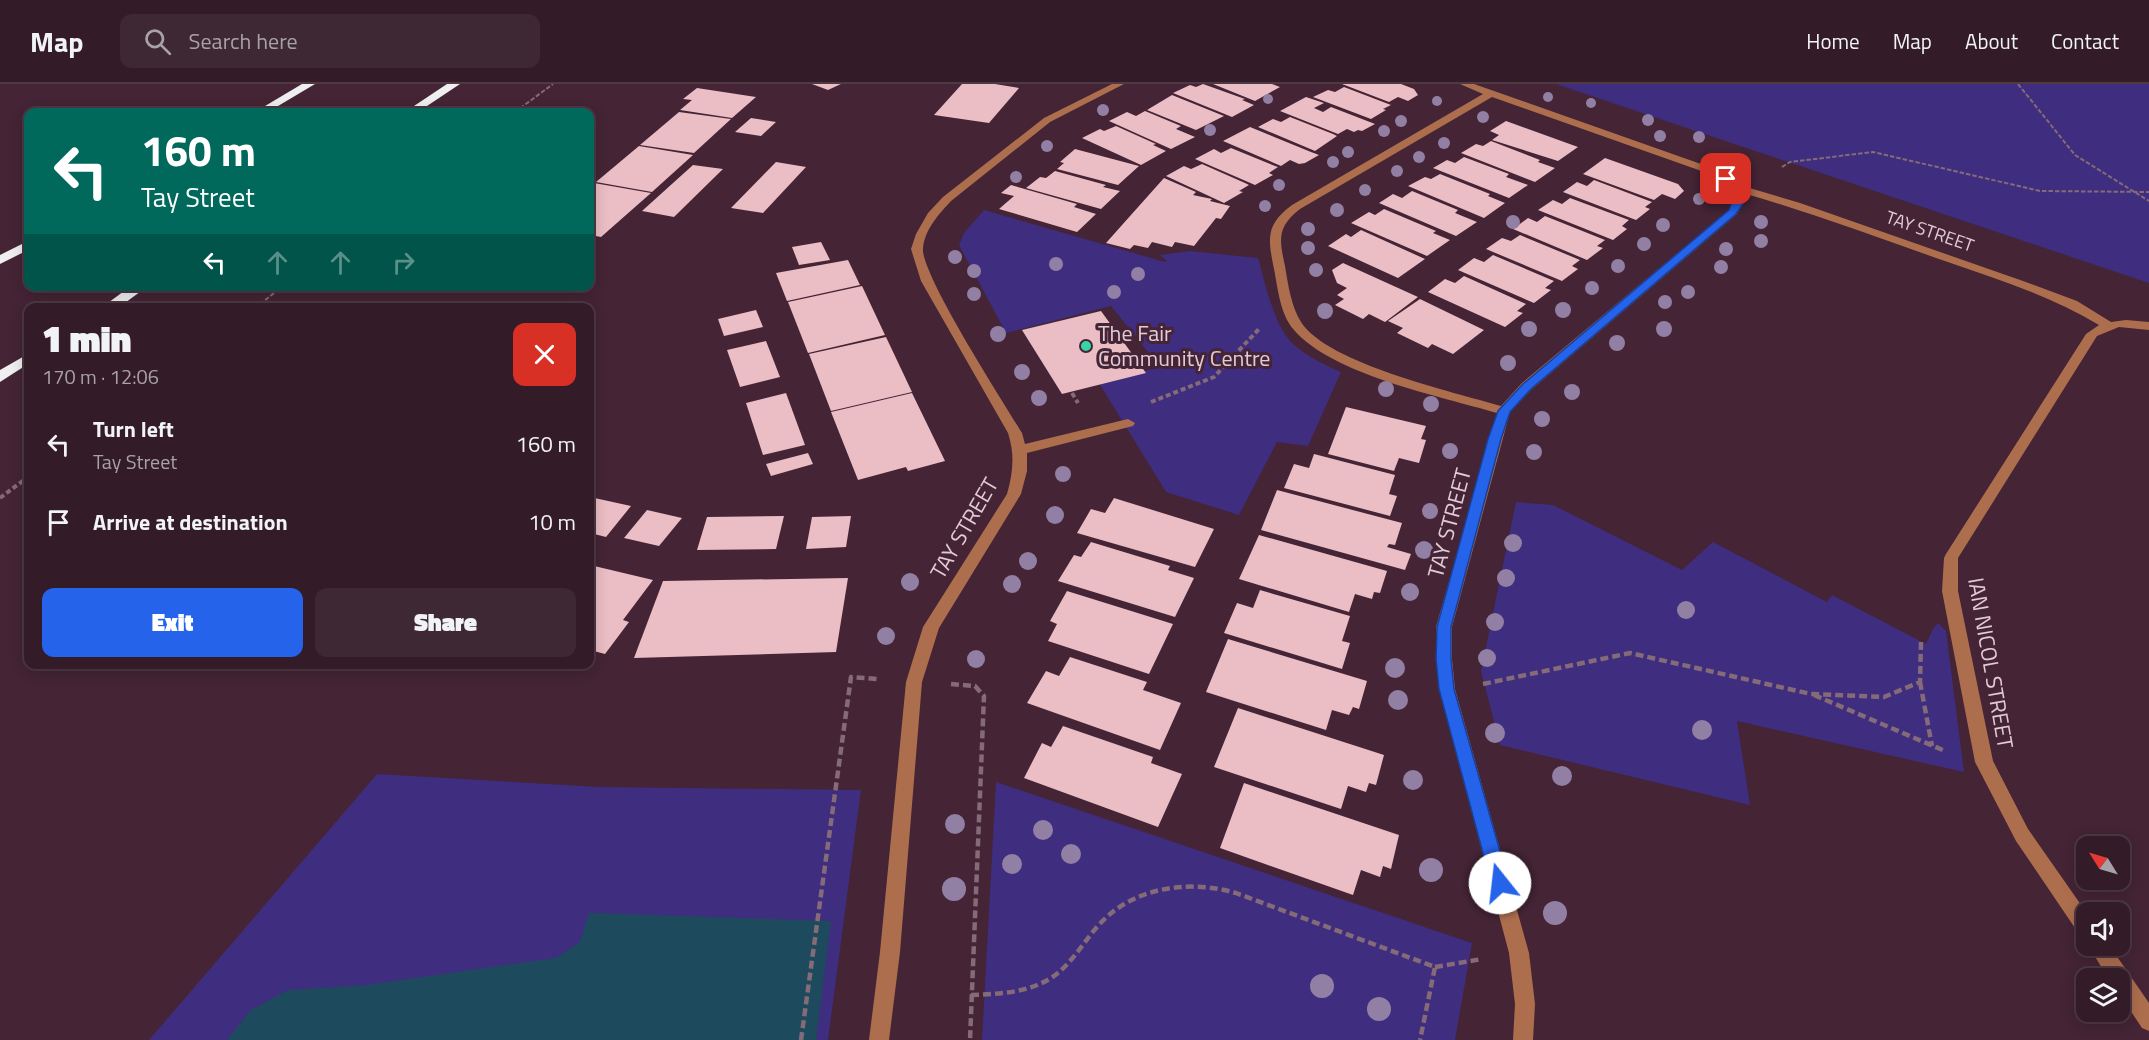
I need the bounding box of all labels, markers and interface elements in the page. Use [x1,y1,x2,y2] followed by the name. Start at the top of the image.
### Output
[120,14,540,68] search box
[30,20,84,63] text: Map
[189,24,298,58] text: Search here
[141,25,174,58] icon: search
[1806,25,1860,57] text: Home
[1893,25,1932,57] text: Map
[1965,25,2018,57] text: About
[2051,25,2119,57] text: Contact
[141,118,256,182] text: 160 m
[42,132,120,210] icon: left
[1700,153,1751,204] pin
[1709,162,1742,195] icon: arrive
[141,176,255,217] text: Tay Street
[1882,203,1978,259] street label: TAY STREET
[198,246,231,279] icon: left
[261,246,294,279] icon: ahead
[324,246,357,279] icon: ahead
[387,246,420,279] icon: right
[42,311,131,366] text: 1 min
[1098,316,1270,375] place label: The Fair Community Centre
[513,323,576,386] button: close
[1079,339,1093,353] marker: The Fair Community Centre
[42,361,159,392] text: 170 m · 12:06
[93,412,174,446] text: Turn left
[516,427,576,461] text: 160 m
[42,428,75,461] icon: left
[93,446,177,477] text: Tay Street
[1418,464,1480,582] street label: TAY STREET
[921,471,1007,585] street label: TAY STREET
[93,505,288,539] text: Arrive at destination
[528,505,576,539] text: 10 m
[42,506,75,539] icon: arrive
[1959,575,2023,752] street label: IAN NICOL STREET
[42,588,303,657] button: Exit
[315,588,576,657] button: Share
[2076,836,2130,890] north arrow
[2076,836,2130,1022] map controls
[1468,851,1532,915] position arrow
[2076,902,2130,956] button: sound
[2076,968,2130,1022] button: layers

